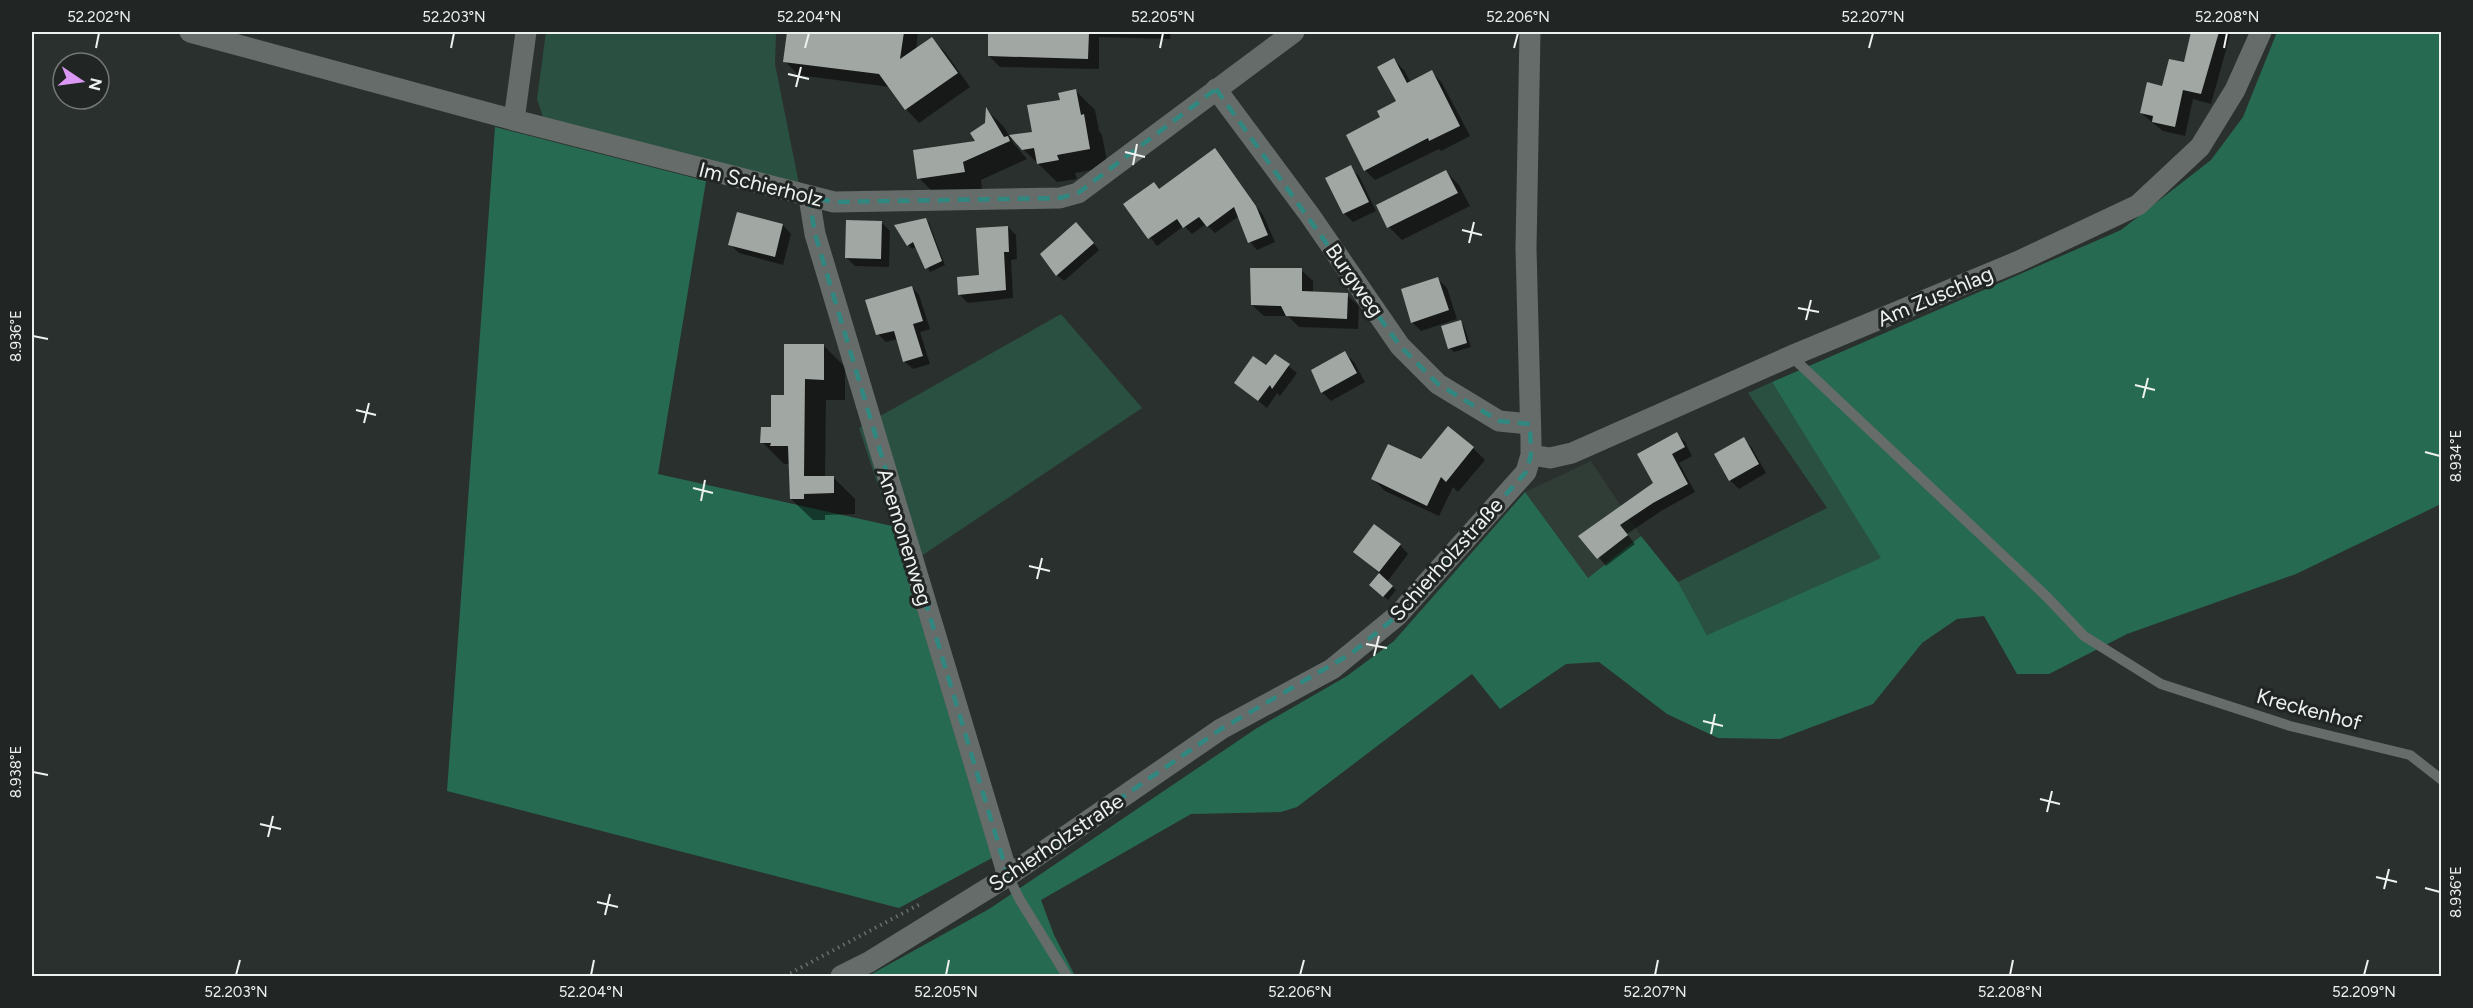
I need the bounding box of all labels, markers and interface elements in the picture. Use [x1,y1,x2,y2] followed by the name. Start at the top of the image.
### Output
[67,8,131,26] text: 52.202°N
[422,8,486,26] text: 52.203°N
[777,8,841,26] text: 52.204°N
[1131,8,1195,26] text: 52.205°N
[1486,8,1550,26] text: 52.206°N
[1841,8,1905,26] text: 52.207°N
[2195,8,2259,26] text: 52.208°N
[51,51,111,111] north arrow
[84,76,106,92] text: N
[696,157,826,211] street label: Im Schierholz
[1321,238,1389,322] street label: Burgweg
[1874,260,1996,332] street label: Am Zuschlag
[7,310,25,362] text: 8.936°E
[2447,430,2465,482] text: 8.934°E
[872,465,938,609] street label: Anemonenweg
[1384,492,1508,626] street label: Schierholzstraße
[2254,683,2364,735] street label: Kreckenhof
[7,746,25,798] text: 8.938°E
[984,788,1128,896] street label: Schierholzstraße
[2447,866,2465,918] text: 8.936°E
[204,983,268,1001] text: 52.203°N
[559,983,623,1001] text: 52.204°N
[914,983,978,1001] text: 52.205°N
[1268,983,1332,1001] text: 52.206°N
[1623,983,1687,1001] text: 52.207°N
[1978,983,2042,1001] text: 52.208°N
[2332,983,2396,1001] text: 52.209°N

